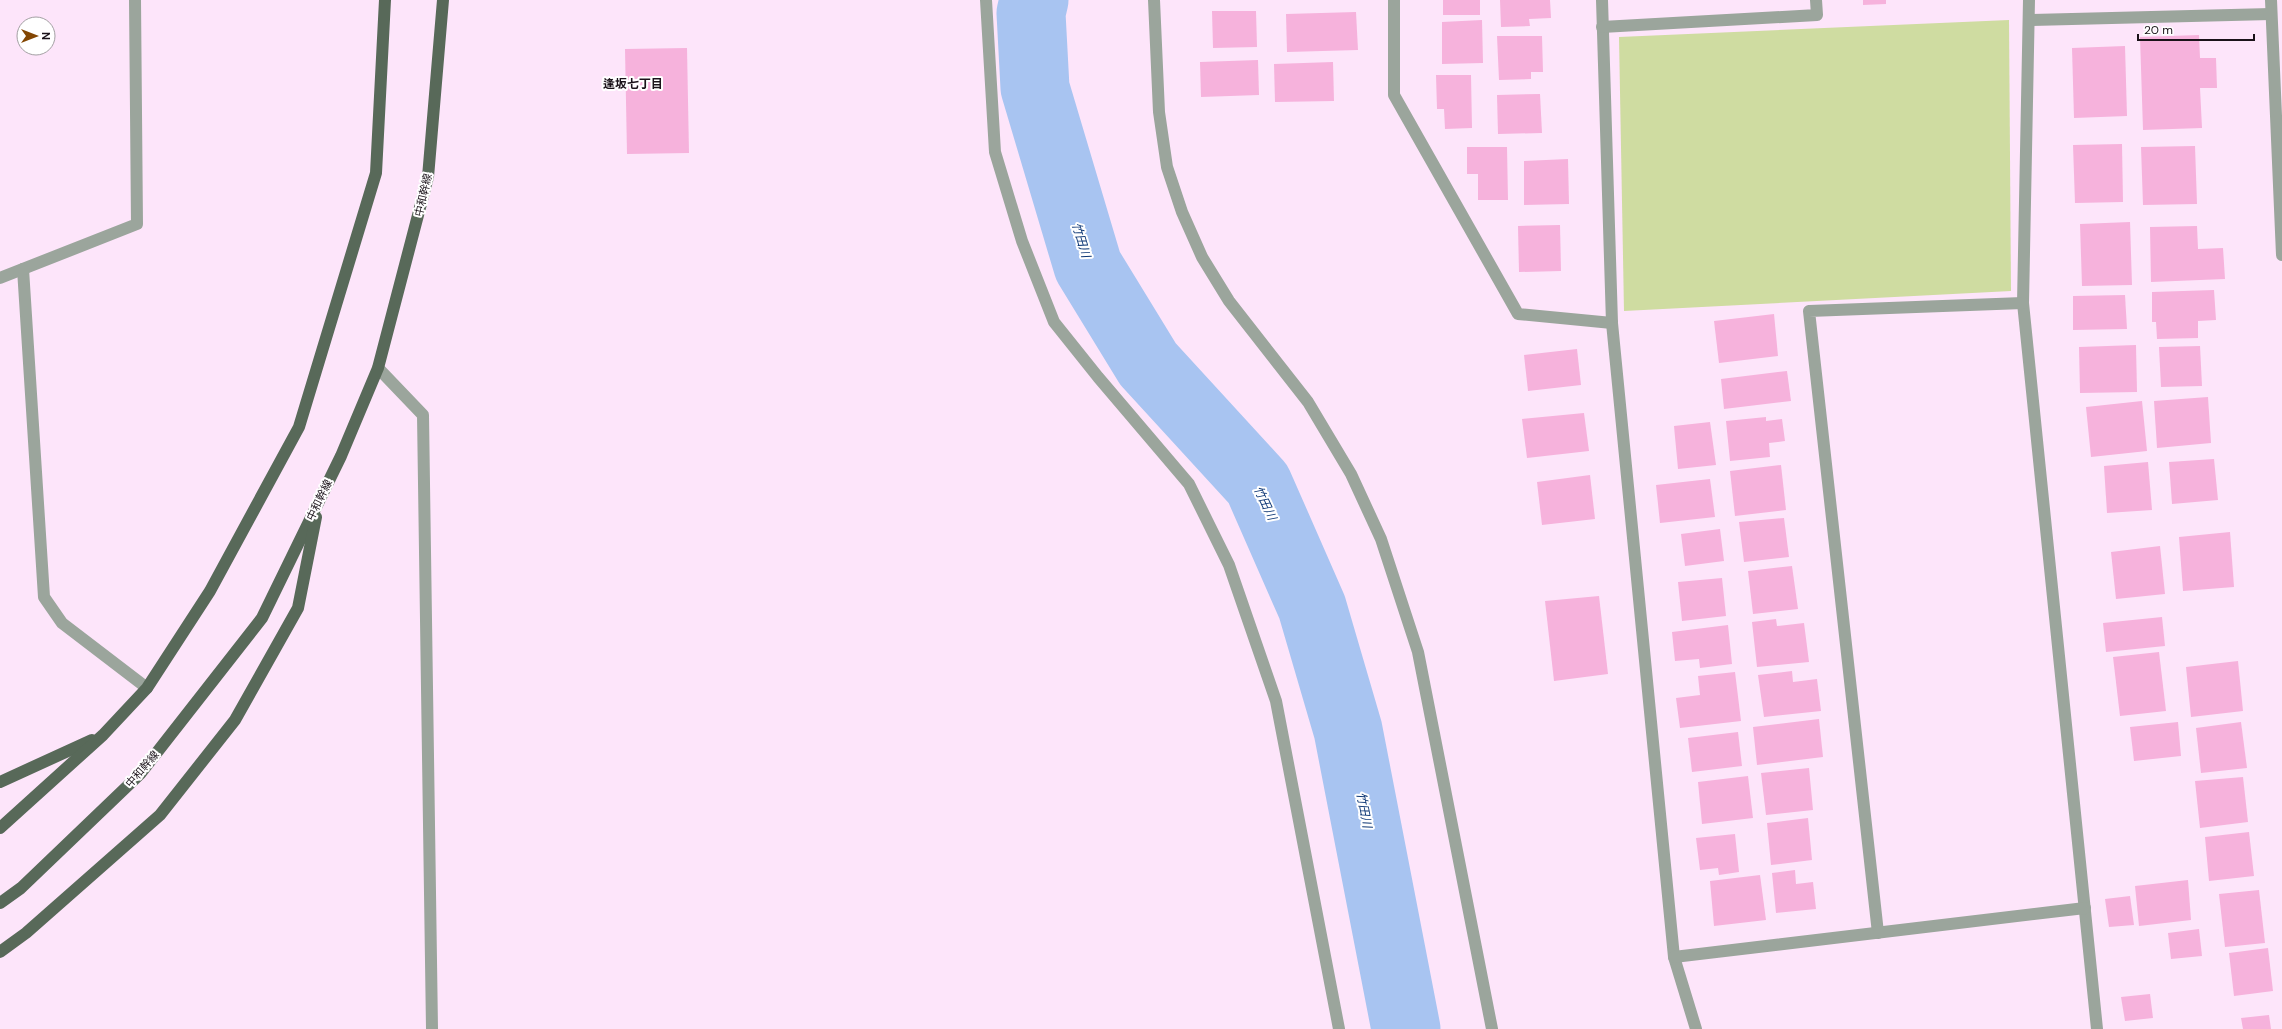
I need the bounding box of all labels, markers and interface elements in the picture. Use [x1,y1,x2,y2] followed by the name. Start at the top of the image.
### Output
[16,16,56,56] north arrow
[2138,16,2254,42] scale bar
[2144,22,2173,38] text: 20 m
[39,32,53,40] text: N
[603,76,663,92] district label: 逢坂七丁目
[411,172,435,218] street label: 中和幹線
[1068,220,1094,261] water label: 竹田川
[303,477,335,523] street label: 中和幹線
[1250,483,1281,525] water label: 竹田川
[122,748,162,790] street label: 中和幹線
[1353,791,1376,831] water label: 竹田川

